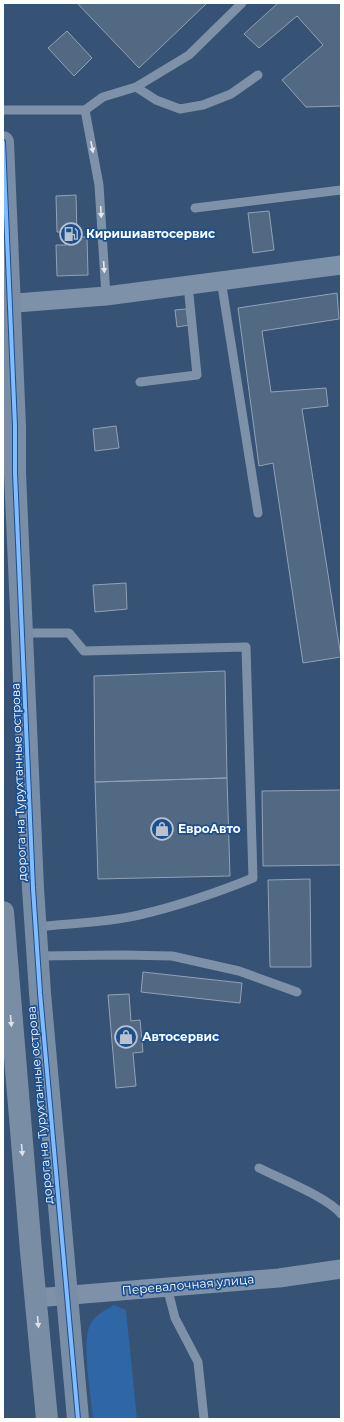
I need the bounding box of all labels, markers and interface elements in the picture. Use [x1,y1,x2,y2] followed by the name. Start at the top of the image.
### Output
[89,141,95,154] one-way arrow
[97,206,104,218] one-way arrow
[58,221,84,247] fuel station icon: Киришиавтосервис
[86,226,215,241] place label: Киришиавтосервис
[101,261,108,273] one-way arrow
[8,683,29,881] street label: дорога на Турухтанные острова
[149,816,175,842] shop icon: ЕвроАвто
[178,821,241,836] place label: ЕвроАвто
[23,1006,56,1205] street label: дорога на Турухтанные острова
[8,1015,14,1027] one-way arrow
[113,1024,139,1050] shop icon: Автосервис
[142,1029,219,1044] place label: Автосервис
[19,1144,26,1156] one-way arrow
[121,1271,255,1298] street label: Перевалочная улица
[34,1316,41,1328] one-way arrow

